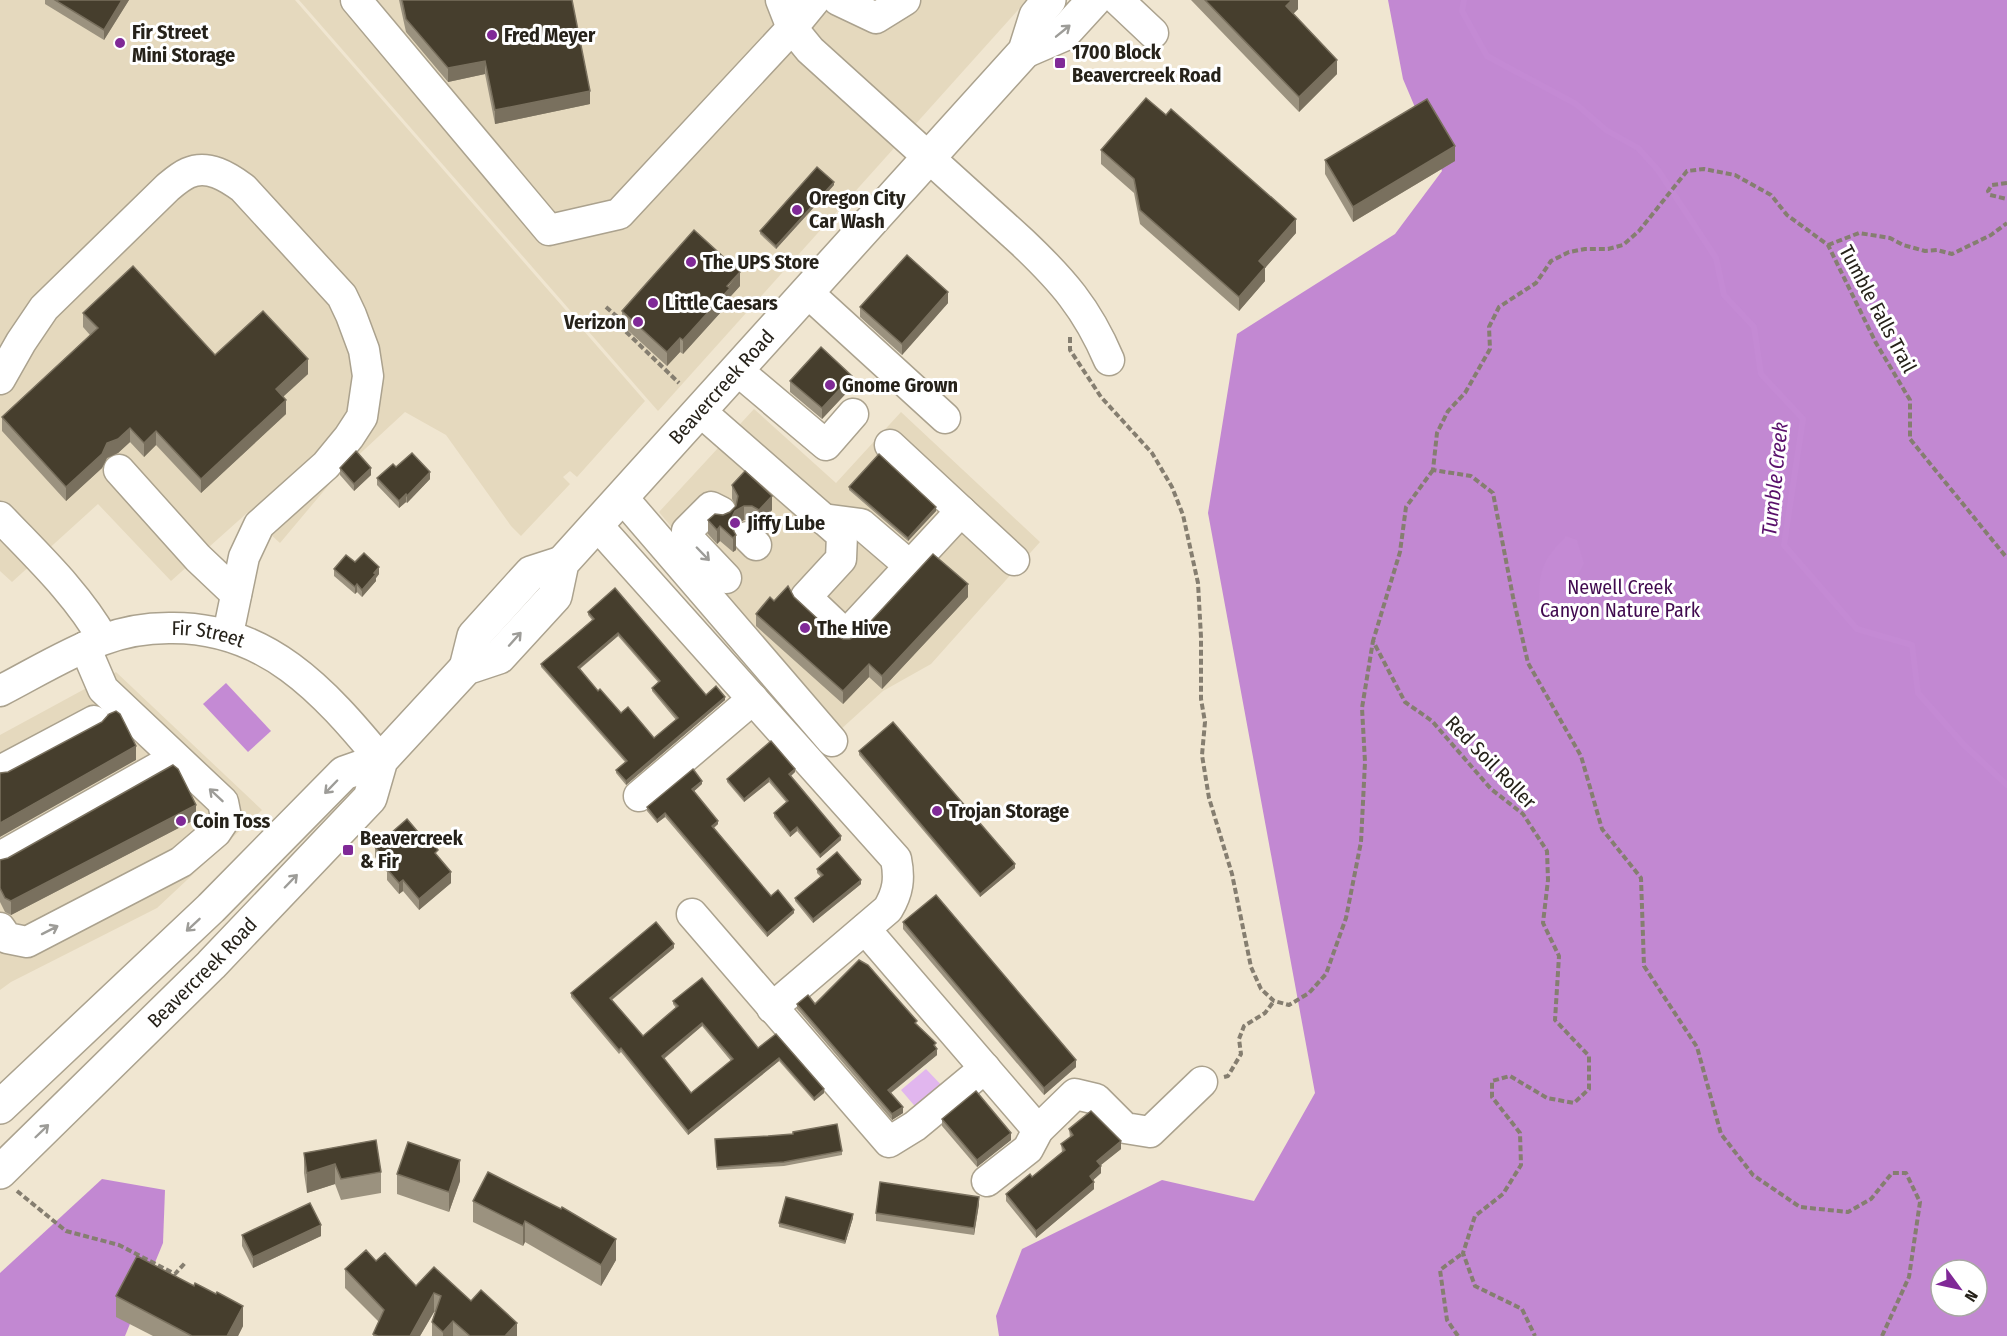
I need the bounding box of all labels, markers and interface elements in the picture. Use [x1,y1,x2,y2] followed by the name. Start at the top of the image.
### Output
[132,20,235,67] place label: Fir Street Mini Storage
[504,23,596,47] place label: Fred Meyer
[1055,25,1071,38] one-way arrow
[485,28,499,42] marker: Fred Meyer
[113,36,127,50] marker: Fir Street Mini Storage
[1072,40,1221,87] place label: 1700 Block Beavercreek Road
[1053,56,1067,70] marker: 1700 Block Beavercreek Road
[809,186,906,233] place label: Oregon City Car Wash
[790,203,804,217] marker: Oregon City Car Wash
[1834,241,1922,377] street label: Tumble Falls Trail
[703,250,819,274] place label: The UPS Store
[684,255,698,269] marker: The UPS Store
[665,291,778,315] place label: Little Caesars
[646,296,660,310] marker: Little Caesars
[563,310,626,334] place label: Verizon
[631,315,645,329] marker: Verizon
[664,325,779,449] street label: Beavercreek Road
[842,373,958,397] place label: Gnome Grown
[823,378,837,392] marker: Gnome Grown
[1756,421,1794,537] water label: Tumble Creek
[746,511,825,535] place label: Jiffy Lube
[728,516,742,530] marker: Jiffy Lube
[696,546,710,561] one-way arrow
[1540,575,1701,622] park label: Newell Creek Canyon Nature Park
[171,616,249,653] street label: Fir Street
[817,616,888,640] place label: The Hive
[798,621,812,635] marker: The Hive
[508,632,522,647] one-way arrow
[1441,711,1541,813] street label: Red Soil Roller
[323,780,338,795] one-way arrow
[208,788,223,802] one-way arrow
[949,799,1069,823] place label: Trojan Storage
[930,804,944,818] marker: Trojan Storage
[193,809,271,833] place label: Coin Toss
[174,814,188,828] marker: Coin Toss
[360,826,464,873] place label: Beavercreek & Fir
[341,843,355,857] marker: Beavercreek & Fir
[284,874,298,889] one-way arrow
[142,912,262,1033] street label: Beavercreek Road
[185,917,200,932] one-way arrow
[41,923,59,935] one-way arrow
[34,1124,49,1139] one-way arrow
[1929,1258,1989,1318] north arrow
[1961,1287,1982,1305] text: N

